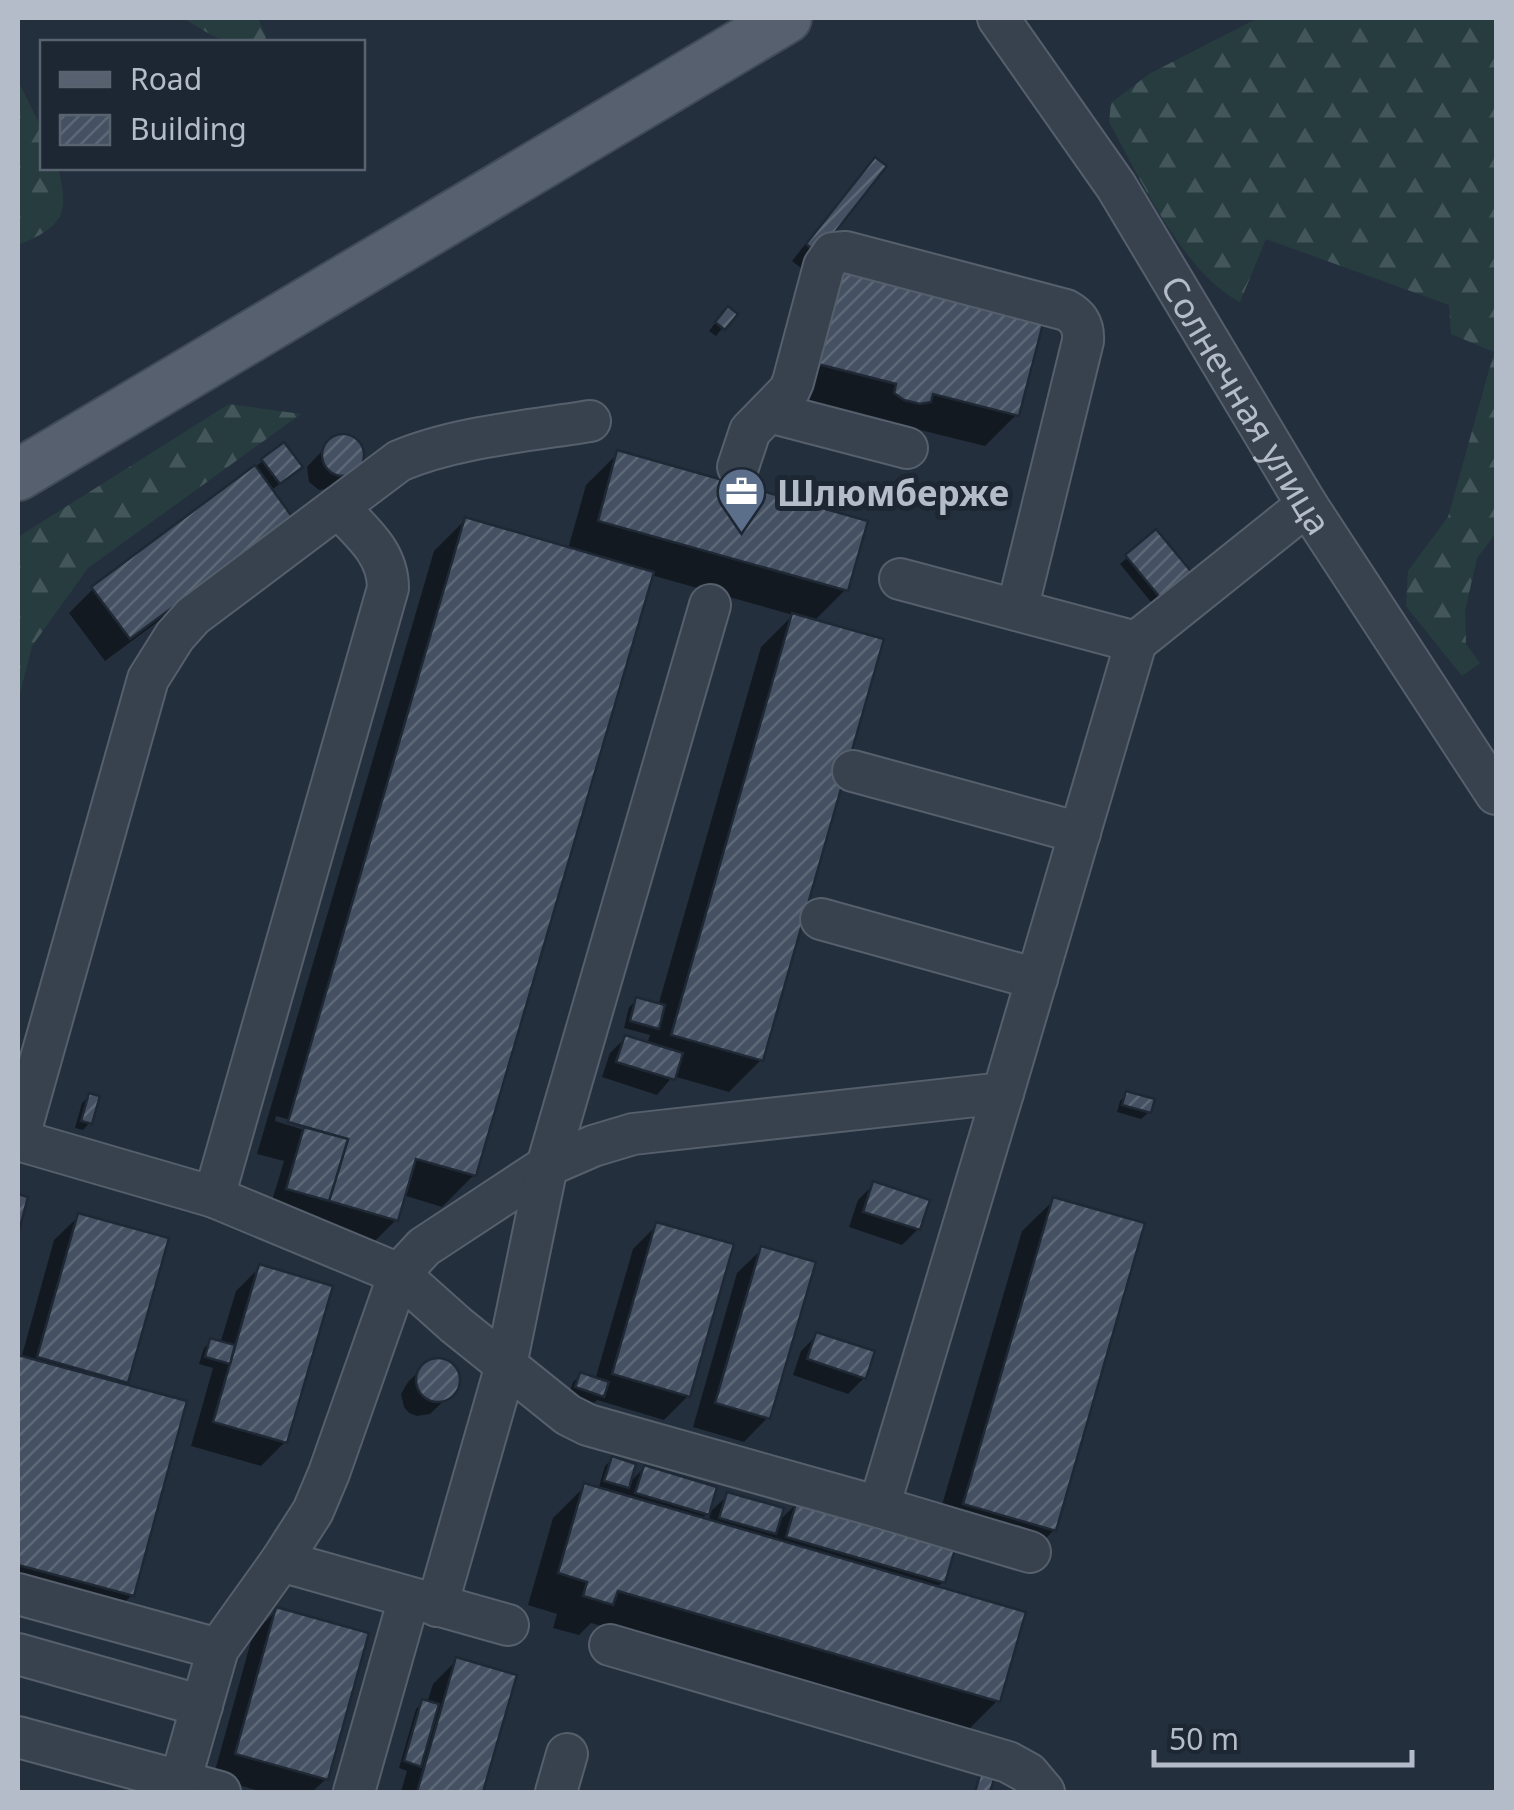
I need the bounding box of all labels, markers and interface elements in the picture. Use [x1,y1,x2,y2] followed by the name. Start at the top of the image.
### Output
[40,40,365,170] legend
[130,58,202,99] text: Road
[130,108,247,149] text: Building
[1151,266,1343,543] street label: Солнечная улица
[716,466,768,534] office icon: Шлюмберже
[777,469,1009,516] place label: Шлюмберже
[1154,1705,1412,1767] scale bar
[1169,1718,1239,1759] text: 50 m

